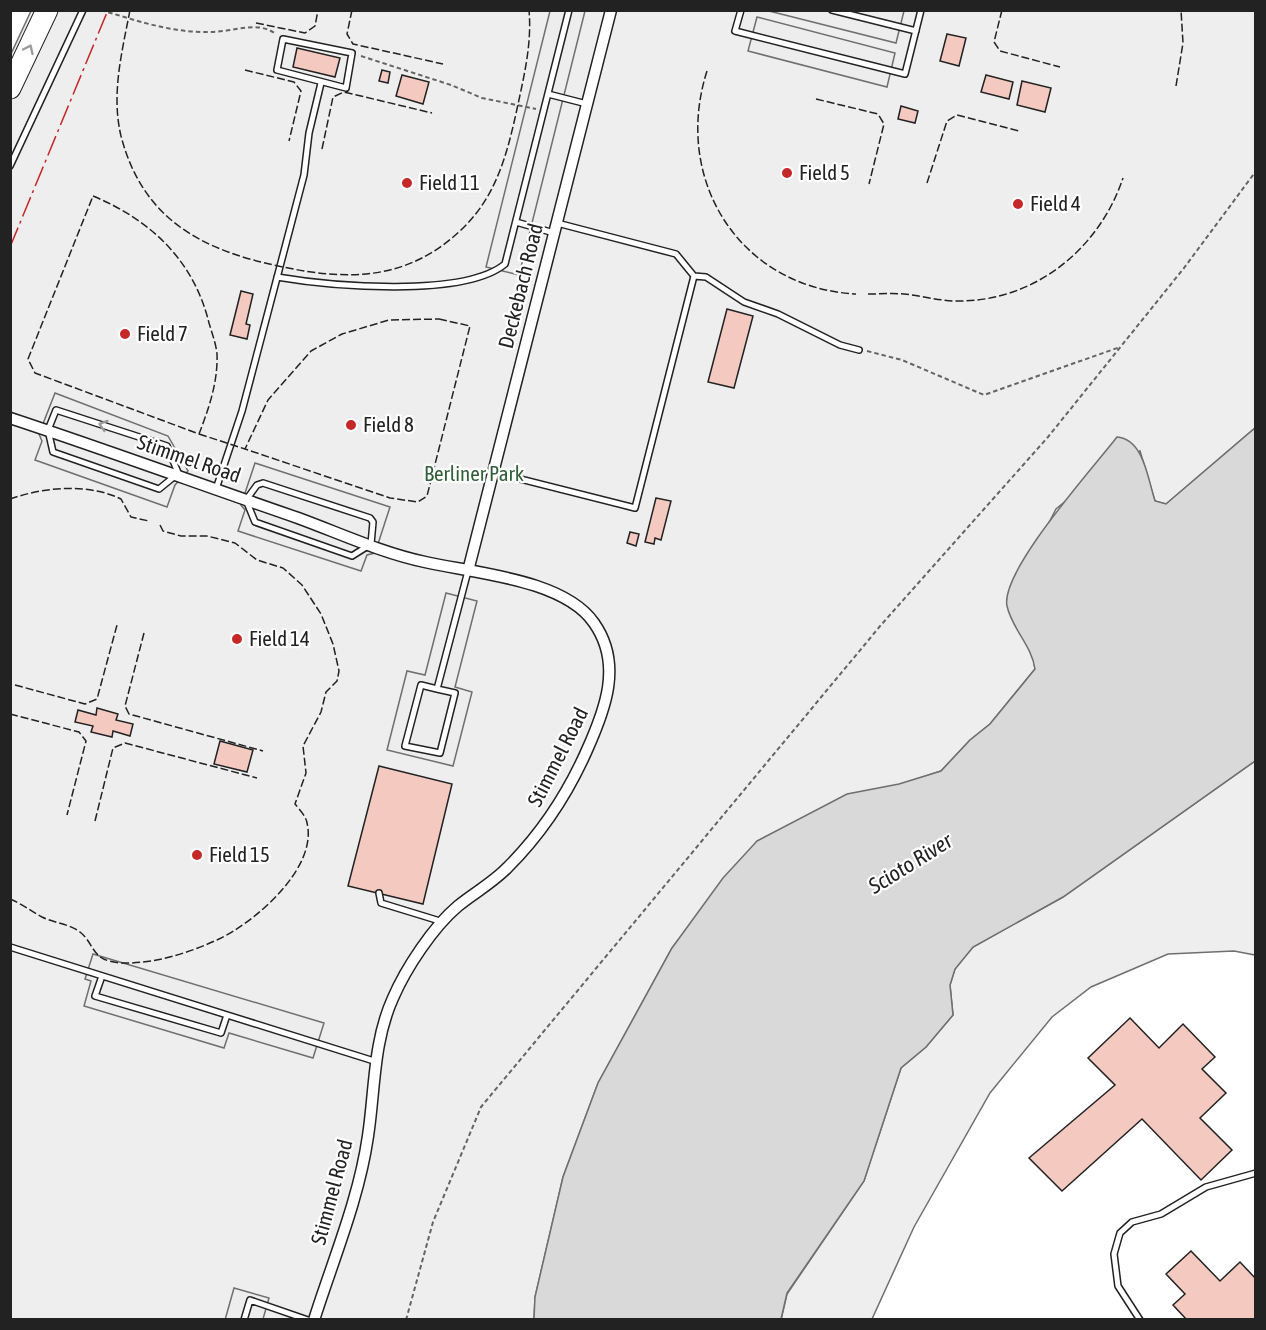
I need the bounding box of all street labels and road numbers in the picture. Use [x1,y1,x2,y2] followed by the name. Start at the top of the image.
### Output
[493,221,547,351] street label: Deckebach Road
[134,429,244,487] street label: Stimmel Road
[522,703,592,810] street label: Stimmel Road
[305,1136,357,1247] street label: Stimmel Road

